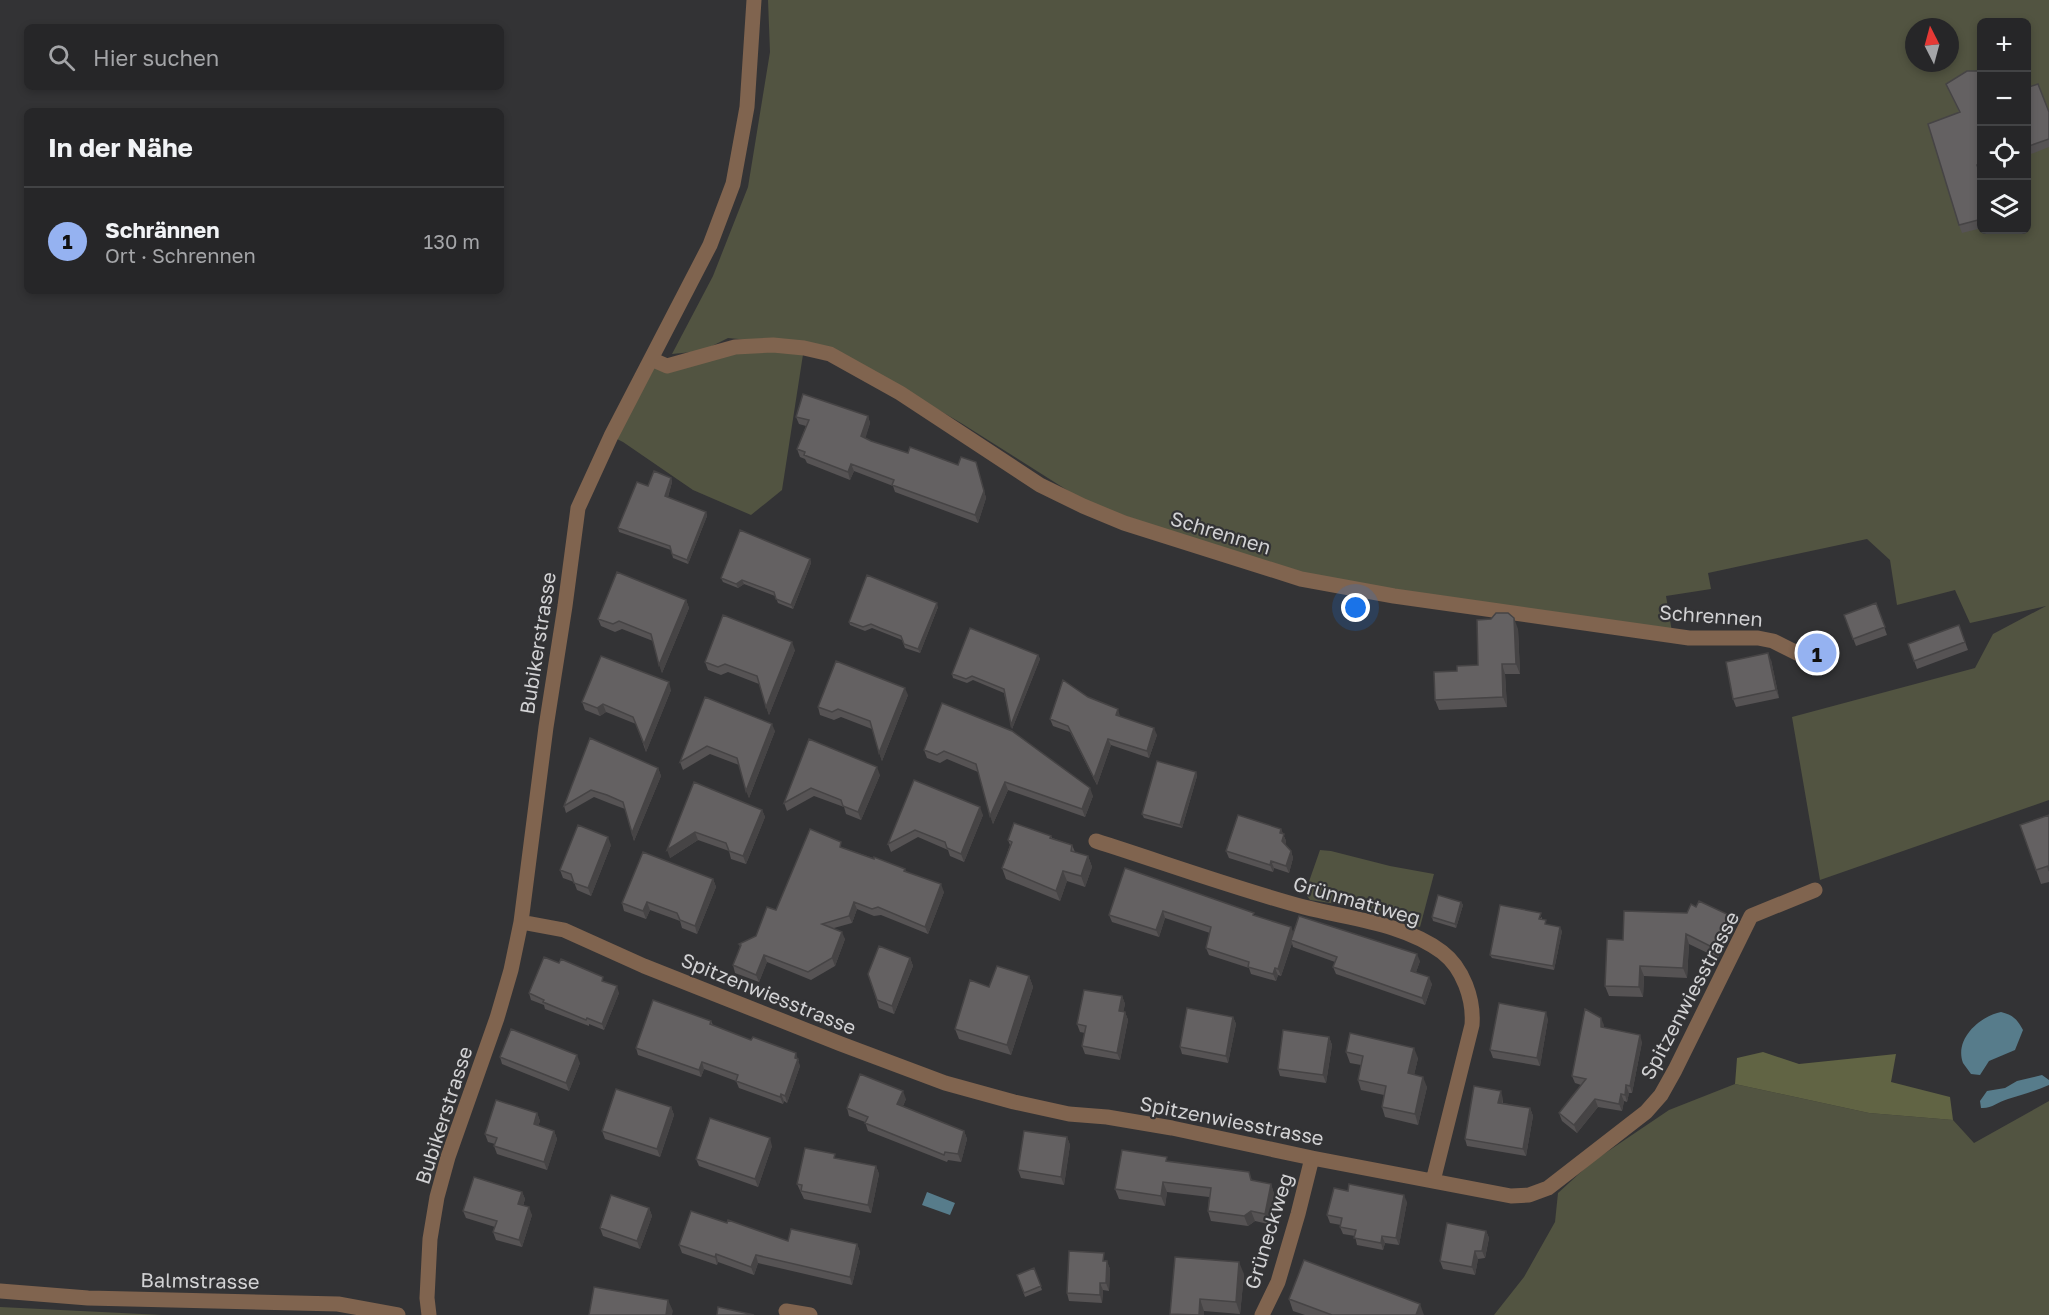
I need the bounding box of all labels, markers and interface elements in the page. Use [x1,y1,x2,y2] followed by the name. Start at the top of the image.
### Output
[1905,18,1959,72] north arrow
[1977,18,2031,234] map controls
[1977,18,2031,72] button: +
[24,24,504,90] search box
[45,41,78,74] icon: search
[93,44,219,71] text: Hier suchen
[1977,72,2031,126] button: −
[1977,126,2031,180] button: locate
[48,132,193,163] text: In der Nähe
[1977,180,2031,234] button: layers
[105,216,220,243] text: Schrännen
[62,229,73,253] text: 1
[424,229,480,253] text: 130 m
[105,243,256,267] text: Ort · Schrennen
[1168,505,1274,559] street label: Schrennen
[514,570,560,716] street label: Bubikerstrasse
[1341,593,1370,622] your location
[1658,599,1764,631] street label: Schrennen
[1798,630,1836,676] pin: 1
[1291,870,1423,930] street label: Grünmattweg
[1635,907,1743,1083] street label: Spitzenwiesstrasse
[678,947,860,1039] street label: Spitzenwiesstrasse
[409,1043,477,1187] street label: Bubikerstrasse
[1138,1090,1326,1150] street label: Spitzenwiesstrasse
[1239,1170,1297,1292] street label: Grüneckweg
[140,1267,260,1293] street label: Balmstrasse

